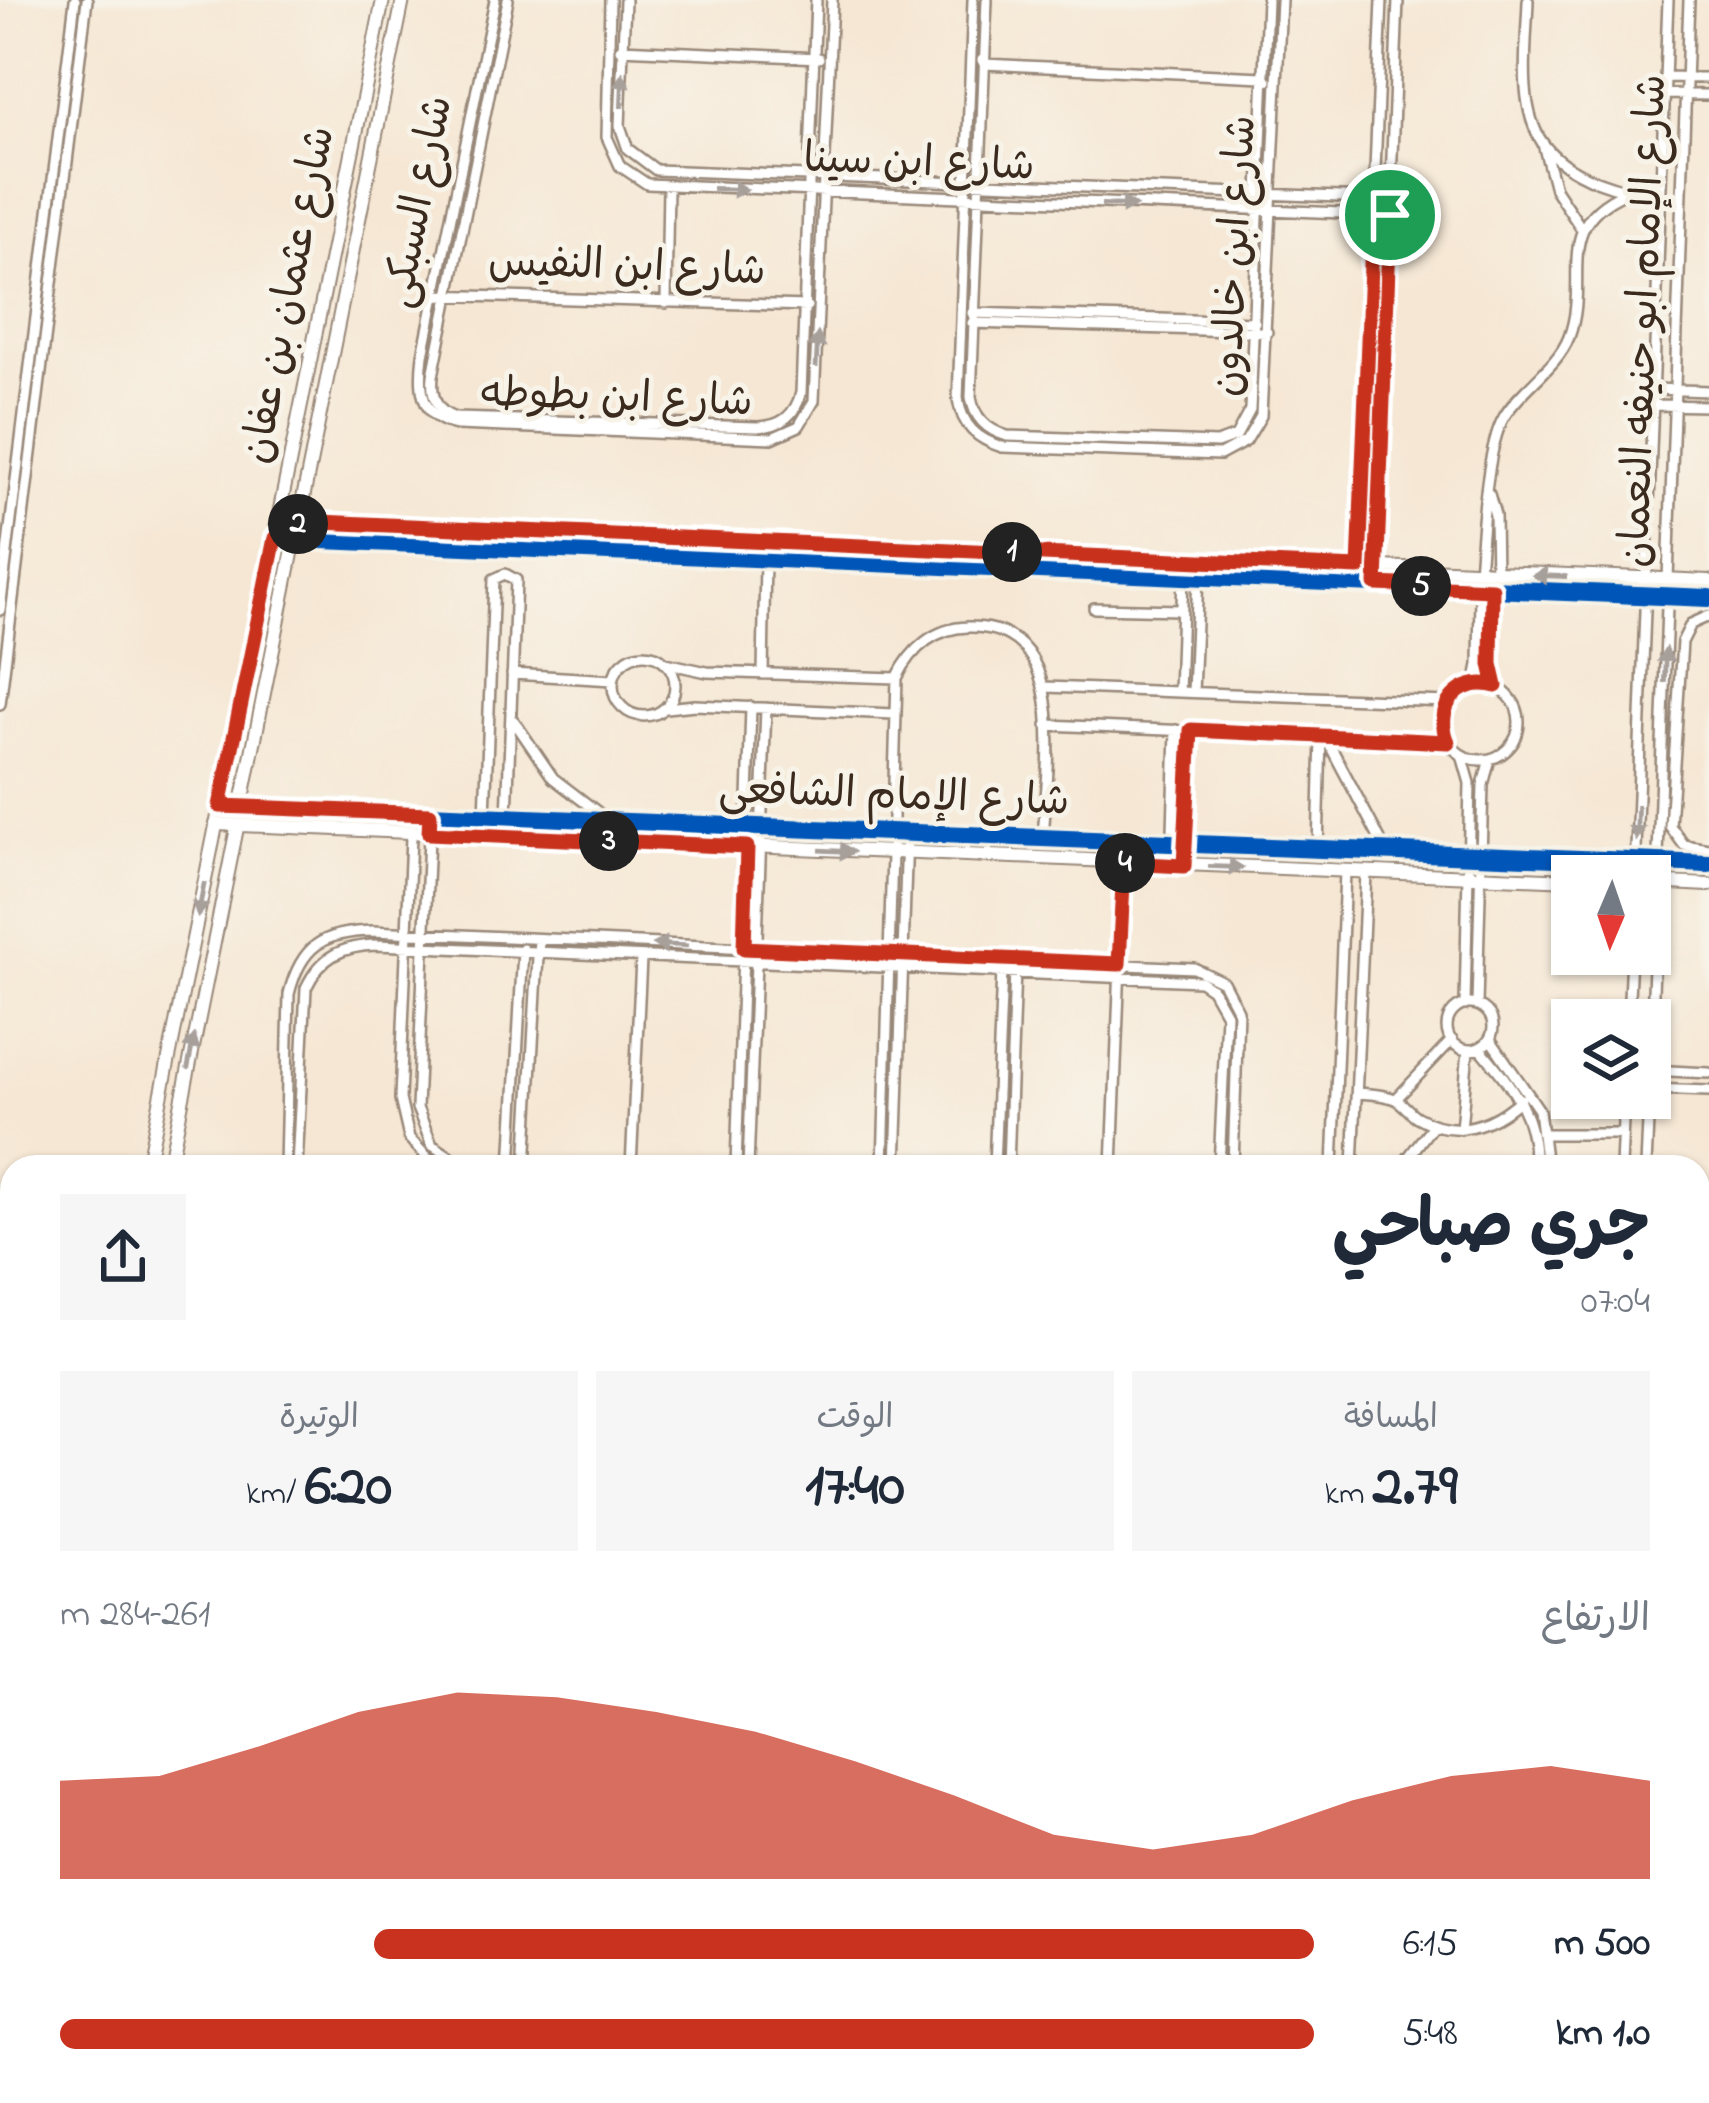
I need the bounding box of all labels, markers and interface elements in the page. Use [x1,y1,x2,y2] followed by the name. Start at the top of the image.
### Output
[612,70,631,108] one-way arrow
[1606,73,1684,569] street label: شارع الإمام ابو حنيفه النعمان
[370,91,470,313] street label: شارع السبكى
[1198,114,1274,398] street label: شارع ابن خالدون
[227,121,353,469] street label: شارع عثمان بن عفان
[802,129,1036,199] street label: شارع ابن سينا
[1339,164,1441,266] pin
[712,180,750,199] one-way arrow
[1357,182,1423,248] icon: arrive
[1101,196,1139,215] one-way arrow
[487,233,767,303] street label: شارع ابن النفيس
[807,331,826,368] one-way arrow
[478,364,754,434] street label: شارع ابن بطوطه
[268,494,328,554] pin: 2
[290,500,306,548] text: 2
[982,522,1042,582] pin: 1
[1007,528,1017,576] text: 1
[1391,556,1451,616] pin: 5
[1412,562,1430,610] text: 5
[1530,566,1568,585] one-way arrow
[1656,645,1675,683] one-way arrow
[717,760,1071,834] street label: شارع الإمام الشافعى
[1627,805,1646,843] one-way arrow
[579,811,639,871] pin: 3
[602,817,616,865] text: 3
[1095,833,1155,893] pin: 4
[1118,839,1132,887] text: 4
[818,842,856,861] one-way arrow
[1551,855,1671,975] north arrow
[1551,855,1671,1119] map controls
[1208,858,1246,877] one-way arrow
[191,881,210,919] one-way arrow
[650,935,688,954] one-way arrow
[1551,999,1671,1119] button: layers
[182,1033,201,1071] one-way arrow
[1332,1181,1650,1277] text: جري صباحي
[60,1194,186,1320] button: share
[1581,1274,1650,1331] text: 07:04
[279,1395,359,1443] text: الوتيرة
[817,1395,894,1443] text: الوقت
[1344,1395,1438,1443] text: المسافة
[305,1445,392,1532] text: 6:20
[805,1445,905,1532] text: 17:40
[1373,1445,1458,1532] text: 2.79
[246,1471,305,1519] text: /km
[1324,1471,1373,1519] text: km
[60,1587,210,1644] text: 261–284 m
[1541,1592,1650,1649] text: الارتفاع
[1403,1916,1458,1973] text: 6:15
[1554,1916,1650,1973] text: 500 m
[1402,2006,1458,2063] text: 5:48
[1556,2006,1650,2063] text: 1.0 km

